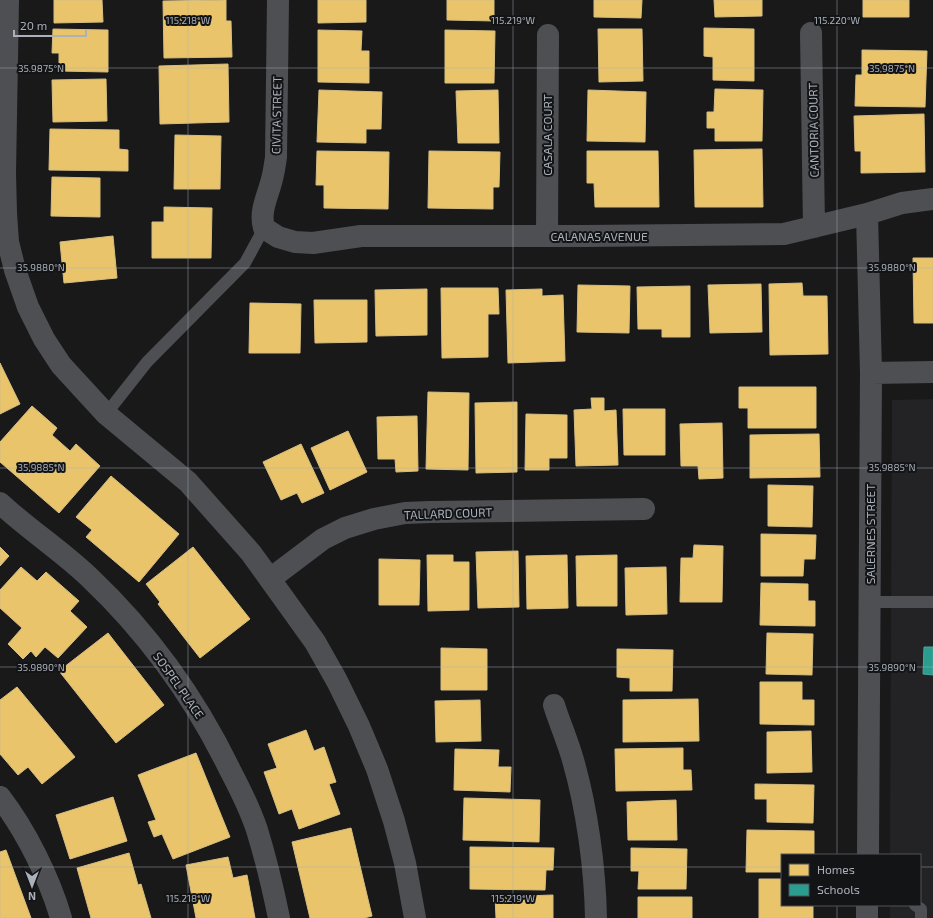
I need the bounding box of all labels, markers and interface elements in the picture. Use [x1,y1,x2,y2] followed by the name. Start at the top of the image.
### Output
[14,12,86,38] scale bar
[166,14,211,26] text: 115.218°W
[491,14,536,26] text: 115.219°W
[814,14,861,26] text: 115.220°W
[20,18,47,32] text: 20 m
[18,62,64,74] text: 35.9875°N
[869,62,915,74] text: 35.9875°N
[268,76,284,154] street label: CIVITA STREET
[805,82,821,178] street label: CANTORIA COURT
[540,94,554,176] street label: CASALA COURT
[550,229,648,243] street label: CALANAS AVENUE
[17,261,65,273] text: 35.9880°N
[868,261,916,273] text: 35.9880°N
[17,461,65,473] text: 35.9885°N
[868,461,916,473] text: 35.9885°N
[863,484,877,584] street label: SALERNES STREET
[404,504,493,522] street label: TALLARD COURT
[151,649,207,721] street label: SOSPEL PLACE
[17,661,65,673] text: 35.9890°N
[868,661,916,673] text: 35.9890°N
[781,854,921,906] legend
[817,862,855,876] text: Homes
[12,866,52,906] north arrow
[817,882,860,896] text: Schools
[28,890,36,903] text: N
[166,892,211,904] text: 115.218°W
[491,892,536,904] text: 115.219°W

